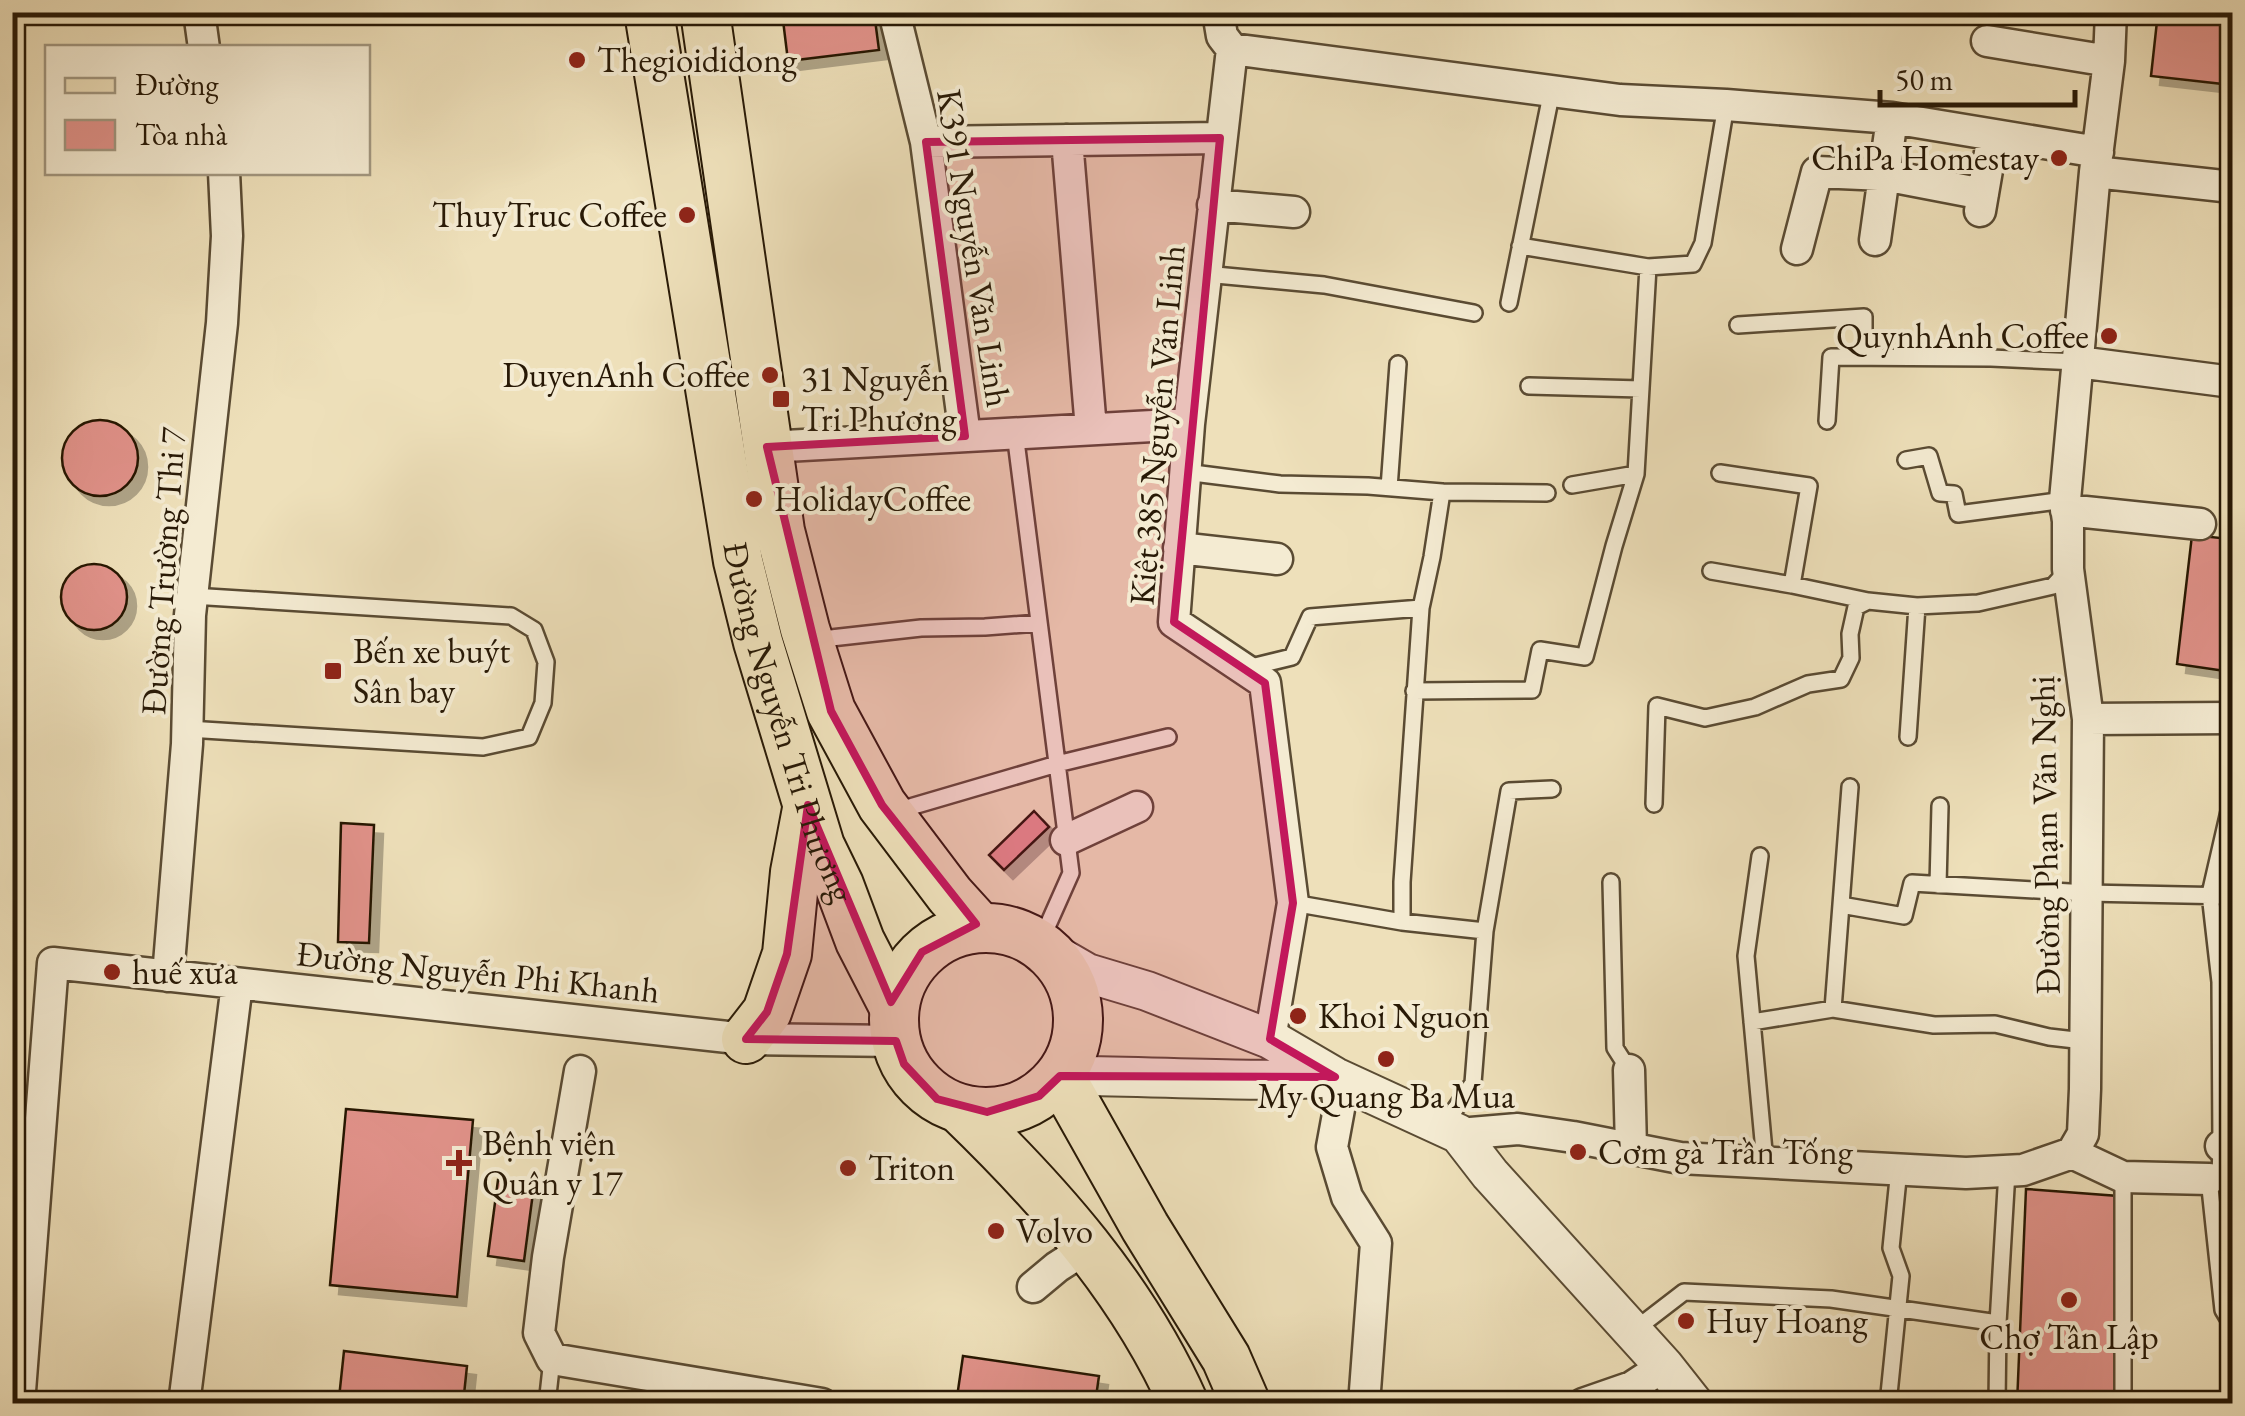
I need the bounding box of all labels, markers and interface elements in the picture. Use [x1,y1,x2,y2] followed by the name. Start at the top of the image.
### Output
[597,37,798,82] place label: Thegioididong
[45,45,370,175] legend
[1880,45,2075,107] scale bar
[566,49,588,71] marker: Thegioididong
[1895,60,1953,99] text: 50 m
[135,65,219,104] text: Đường
[927,86,1022,410] street label: K391 Nguyễn Văn Linh
[135,115,227,154] text: Tòa nhà
[1811,135,2040,180] place label: ChiPa Homestay
[2048,147,2070,169] marker: ChiPa Homestay
[432,192,667,237] place label: ThuyTruc Coffee
[676,204,698,226] marker: ThuyTruc Coffee
[1118,243,1195,607] street label: Kiệt 385 Nguyễn Văn Linh
[1836,313,2089,358] place label: QuynhAnh Coffee
[2098,325,2120,347] marker: QuynhAnh Coffee
[502,352,750,397] place label: DuyenAnh Coffee
[801,356,957,441] place label: 31 Nguyễn Tri Phương
[759,364,781,386] marker: DuyenAnh Coffee
[770,388,792,410] marker: 31 Nguyễn Tri Phương
[130,426,195,716] street label: Đường Trường Thi 7
[774,476,971,521] place label: HolidayCoffee
[743,488,765,510] marker: HolidayCoffee
[713,539,867,909] street label: Đường Nguyễn Tri Phương
[353,628,510,713] place label: Bến xe buýt Sân bay
[322,660,344,682] marker: Bến xe buýt Sân bay
[2019,675,2070,995] street label: Đường Phạm Văn Nghị
[294,930,662,1013] street label: Đường Nguyễn Phi Khanh
[132,949,238,994] place label: huế xưa
[101,961,123,983] marker: huế xưa
[1318,993,1490,1038] place label: Khoi Nguon
[1287,1005,1309,1027] marker: Khoi Nguon
[1375,1048,1397,1070] marker: My Quang Ba Mua
[1257,1073,1515,1118] place label: My Quang Ba Mua
[482,1120,623,1205] place label: Bệnh viện Quân y 17
[1598,1129,1854,1174] place label: Cơm gà Trần Tống
[1567,1141,1589,1163] marker: Cơm gà Trần Tống
[868,1145,955,1190] place label: Triton
[446,1150,472,1176] marker: Bệnh viện Quân y 17
[837,1157,859,1179] marker: Triton
[1016,1208,1093,1253] place label: Volvo
[985,1220,1007,1242] marker: Volvo
[2058,1289,2080,1311] marker: Chợ Tân Lập
[1706,1298,1869,1343] place label: Huy Hoang
[1675,1310,1697,1332] marker: Huy Hoang
[1979,1314,2159,1359] place label: Chợ Tân Lập

